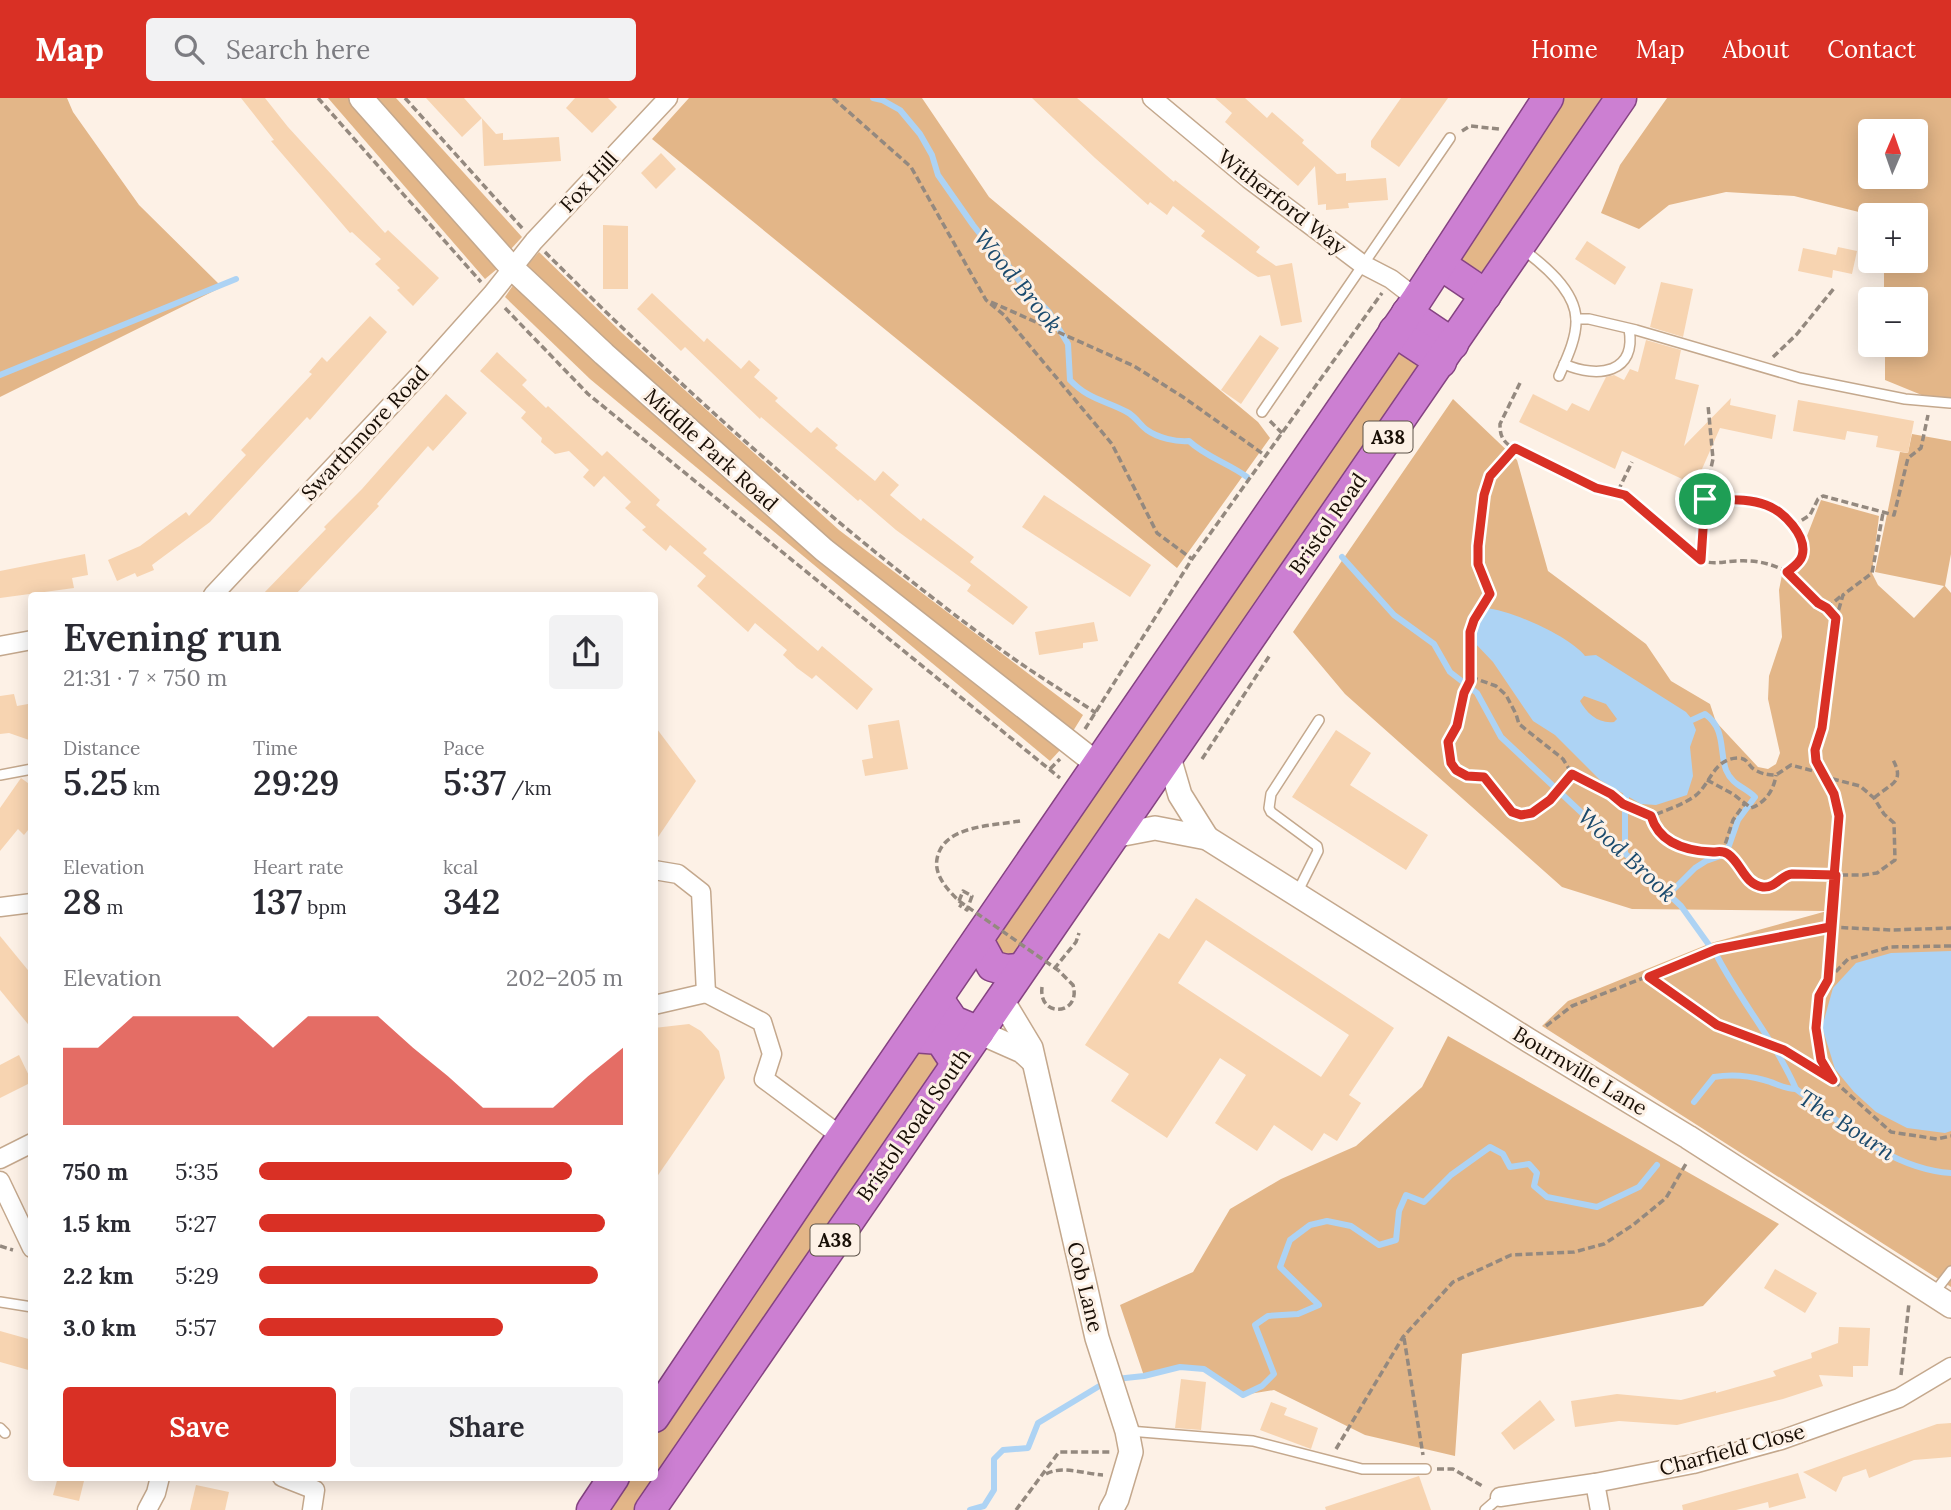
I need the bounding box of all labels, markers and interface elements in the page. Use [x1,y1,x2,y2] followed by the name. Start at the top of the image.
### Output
[146,18,636,81] search box
[35,28,104,70] text: Map
[170,30,208,68] icon: search
[226,33,370,66] text: Search here
[1531,34,1598,65] text: Home
[1636,34,1685,65] text: Map
[1723,34,1789,65] text: About
[1827,34,1916,65] text: Contact
[1858,119,1928,189] north arrow
[1858,119,1928,357] map controls
[1213,143,1352,260] street label: Witherford Way
[554,146,624,218] street label: Fox Hill
[1858,203,1928,273] button: +
[968,223,1069,338] water label: Wood Brook
[1858,287,1928,357] button: −
[295,360,434,506] street label: Swarthmore Road
[639,382,784,517] street label: Middle Park Road
[1364,422,1412,452] road number: A38
[1283,468,1372,580] street label: Bristol Road
[1675,469,1735,529] pin
[1686,480,1724,518] icon: arrive
[63,613,282,661] text: Evening run
[549,615,623,689] button: share
[63,663,227,692] text: 21:31 · 7 × 750 m
[63,736,140,760] text: Distance
[253,736,298,760] text: Time
[443,736,485,760] text: Pace
[63,760,128,805] text: 5.25
[253,760,340,805] text: 29:29
[443,760,506,805] text: 5:37
[128,776,160,800] text: km
[506,776,552,800] text: /km
[1572,802,1683,908] water label: Wood Brook
[63,855,145,879] text: Elevation
[253,855,344,879] text: Heart rate
[443,855,478,879] text: kcal
[63,879,102,924] text: 28
[253,879,302,924] text: 137
[443,879,500,924] text: 342
[102,895,124,919] text: m
[302,895,347,919] text: bpm
[63,963,162,992] text: Elevation
[506,963,623,992] text: 202–205 m
[1508,1020,1652,1121] street label: Bournville Lane
[851,1043,977,1207] street label: Bristol Road South
[1794,1083,1901,1167] water label: The Bourn
[63,1157,128,1186] text: 750 m
[175,1157,219,1186] text: 5:35
[63,1209,131,1238] text: 1.5 km
[175,1209,216,1238] text: 5:27
[810,1224,860,1256] road number: A38
[1061,1239,1110,1335] street label: Cob Lane
[63,1261,134,1290] text: 2.2 km
[175,1261,219,1290] text: 5:29
[63,1313,136,1342] text: 3.0 km
[175,1313,216,1342] text: 5:57
[63,1387,336,1467] button: Save
[350,1387,623,1467] button: Share
[1656,1417,1807,1482] street label: Charfield Close

